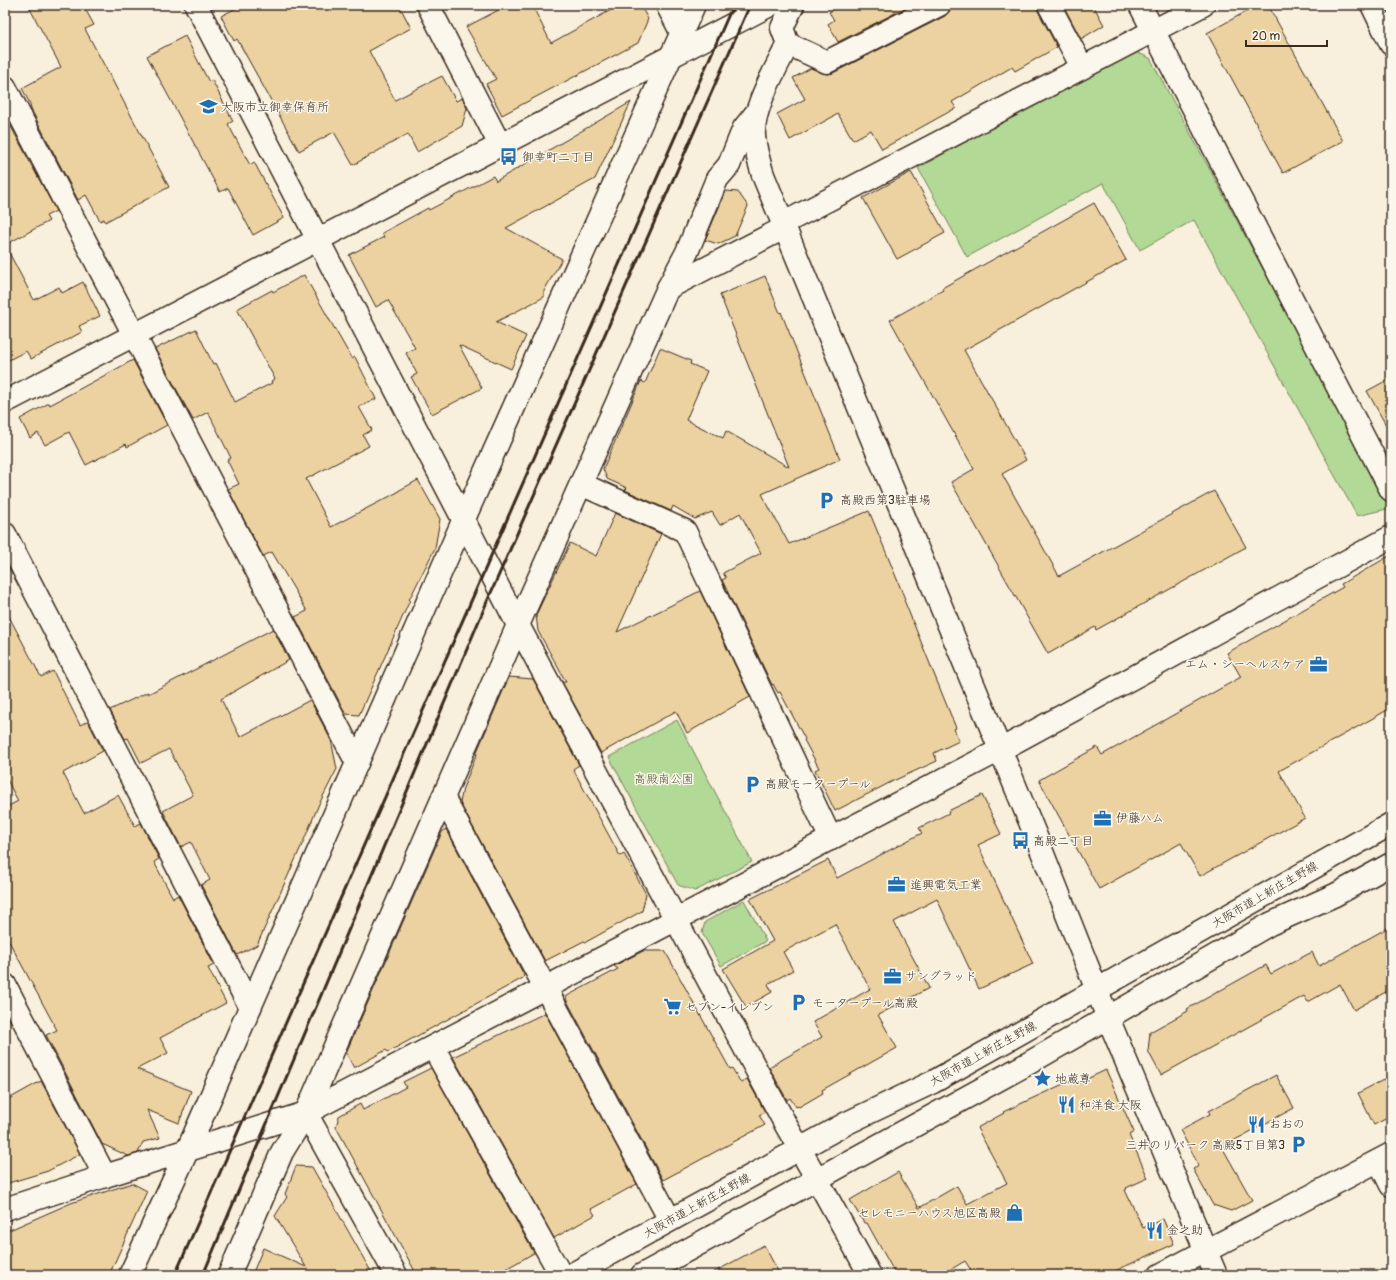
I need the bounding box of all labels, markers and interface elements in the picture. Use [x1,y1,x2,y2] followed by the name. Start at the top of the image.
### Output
[1246,22,1327,48] scale bar
[1252,29,1281,44] text: 20 m
[198,97,218,117] school or university icon: 大阪市立御幸保育所
[221,100,329,115] place label: 大阪市立御幸保育所
[499,147,519,167] bus stop icon: 御幸町二丁目
[522,150,594,165] place label: 御幸町二丁目
[817,490,837,510] parking icon: 高殿西第3駐車場
[840,493,931,508] place label: 高殿西第3駐車場
[1308,654,1328,674] office icon: エム・シーヘルスケア
[1185,657,1305,672] place label: エム・シーヘルスケア
[634,772,694,787] park label: 高殿南公園
[742,774,762,794] parking icon: 高殿モータープール
[765,777,871,792] place label: 高殿モータープール
[1093,808,1113,828] office icon: 伊藤ハム
[1116,811,1164,826] place label: 伊藤ハム
[1010,831,1030,851] bus stop icon: 高殿二丁目
[1033,834,1093,849] place label: 高殿二丁目
[1209,859,1321,931] street label: 大阪市道上新庄生野線
[887,875,907,895] office icon: 進興電気工業
[910,878,982,893] place label: 進興電気工業
[882,966,902,986] office icon: サングラッド
[905,969,977,984] place label: サングラッド
[789,993,809,1013] parking icon: モータープール高殿
[812,996,918,1011] place label: モータープール高殿
[662,997,682,1017] supermarket icon: セブン-イレブン
[685,1000,774,1015] place label: セブン-イレブン
[927,1018,1039,1090] street label: 大阪市道上新庄生野線
[1032,1069,1052,1089] place icon: 地蔵尊
[1055,1072,1091,1087] place label: 地蔵尊
[1056,1095,1076,1115] restaurant icon: 和洋食 大阪
[1079,1098,1142,1113] place label: 和洋食 大阪
[1246,1114,1266,1134] restaurant icon: おおの
[1269,1117,1305,1132] place label: おおの
[1288,1135,1308,1155] parking icon: 三井のリパーク 高殿5丁目第3
[1125,1138,1285,1153] place label: 三井のリパーク 高殿5丁目第3
[641,1170,753,1242] street label: 大阪市道上新庄生野線
[1004,1203,1024,1223] shop icon: セレモニーハウス旭区高殿
[858,1206,1001,1221] place label: セレモニーハウス旭区高殿
[1144,1220,1164,1240] restaurant icon: 金之助
[1167,1223,1203,1238] place label: 金之助

